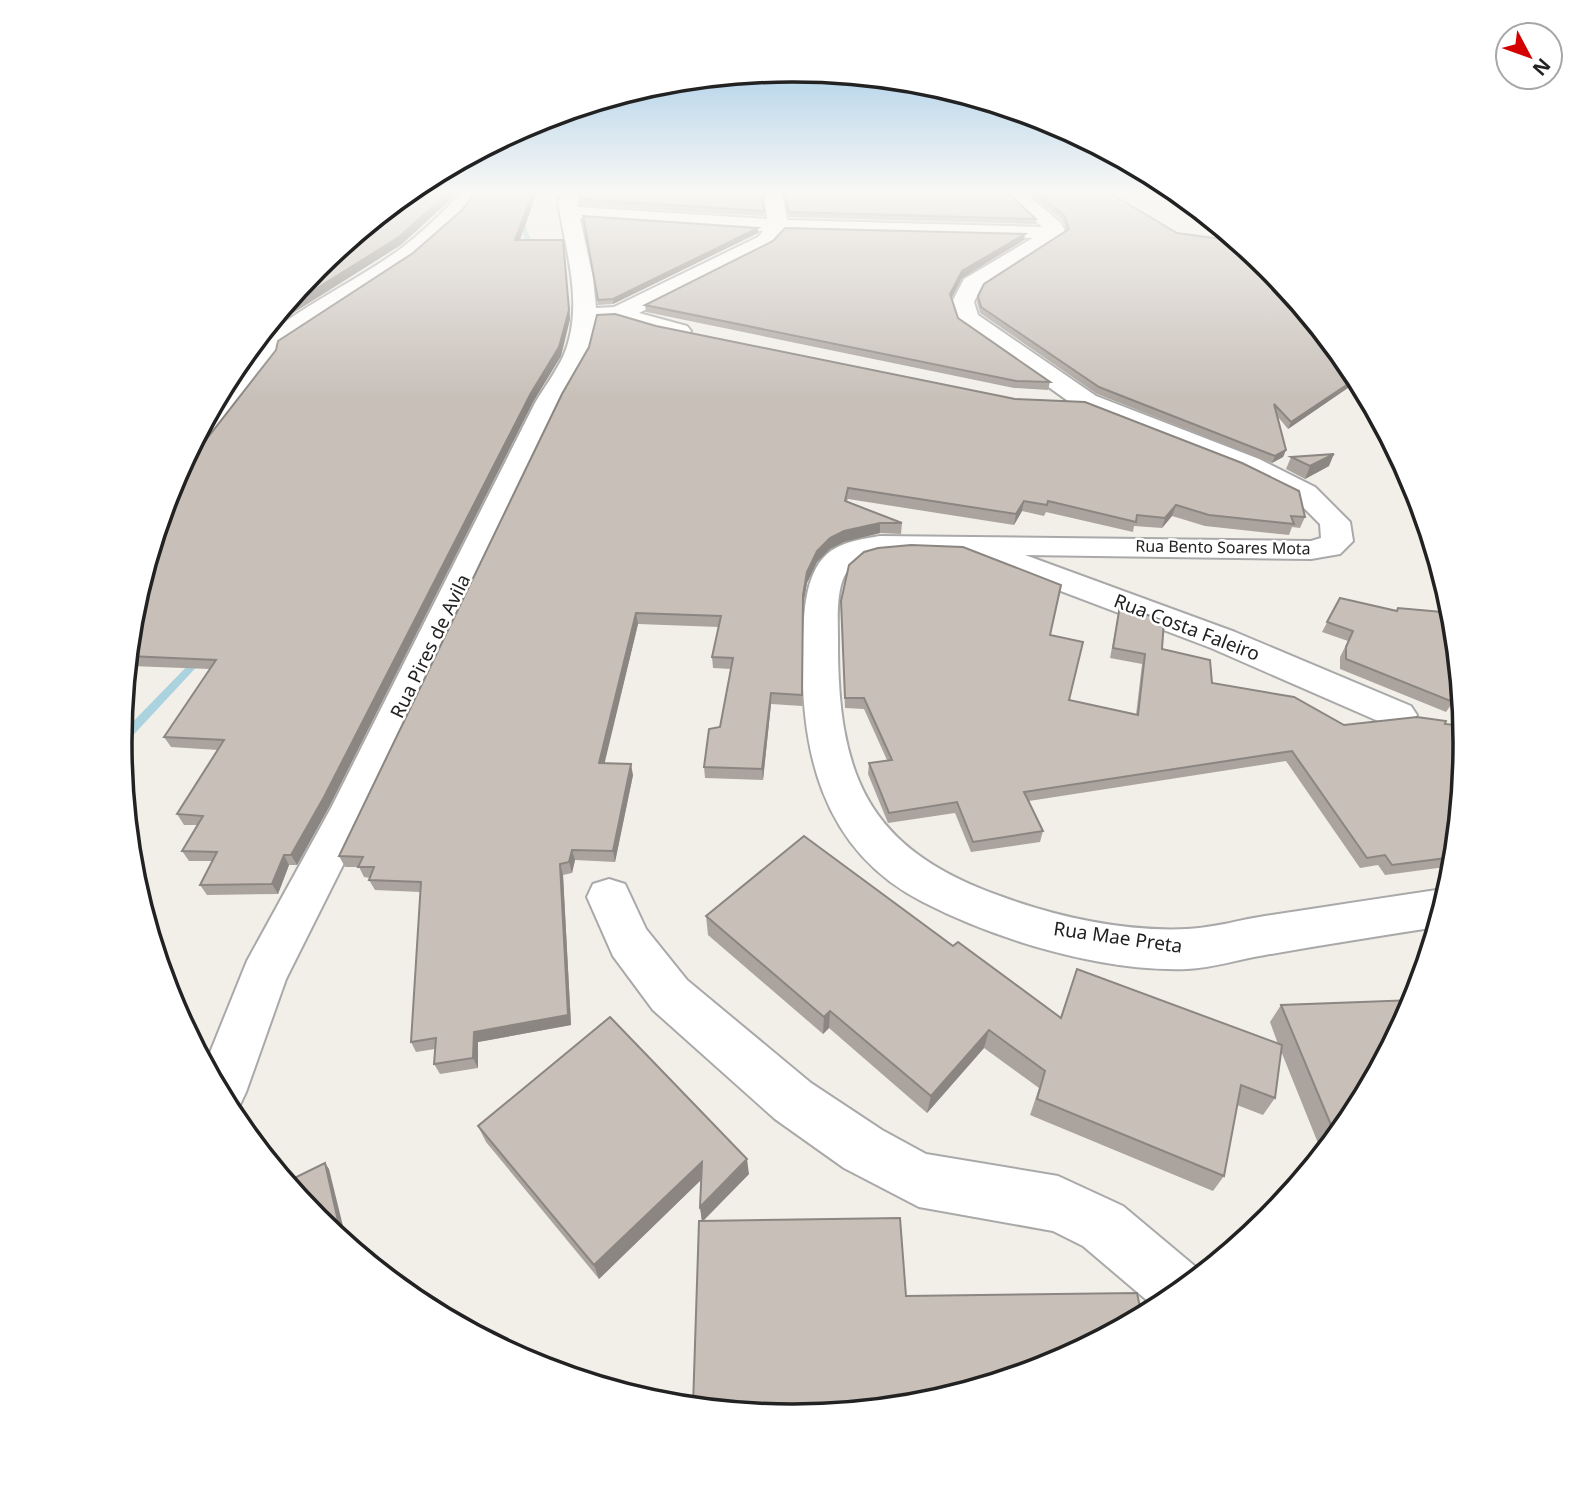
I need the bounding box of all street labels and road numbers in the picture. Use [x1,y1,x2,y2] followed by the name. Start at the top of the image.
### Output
[1135,534,1311,560] street label: Rua Bento Soares Mota
[384,570,476,722] street label: Rua Pires de Avila
[1110,587,1264,667] street label: Rua Costa Faleiro
[1052,915,1184,959] street label: Rua Mae Preta

